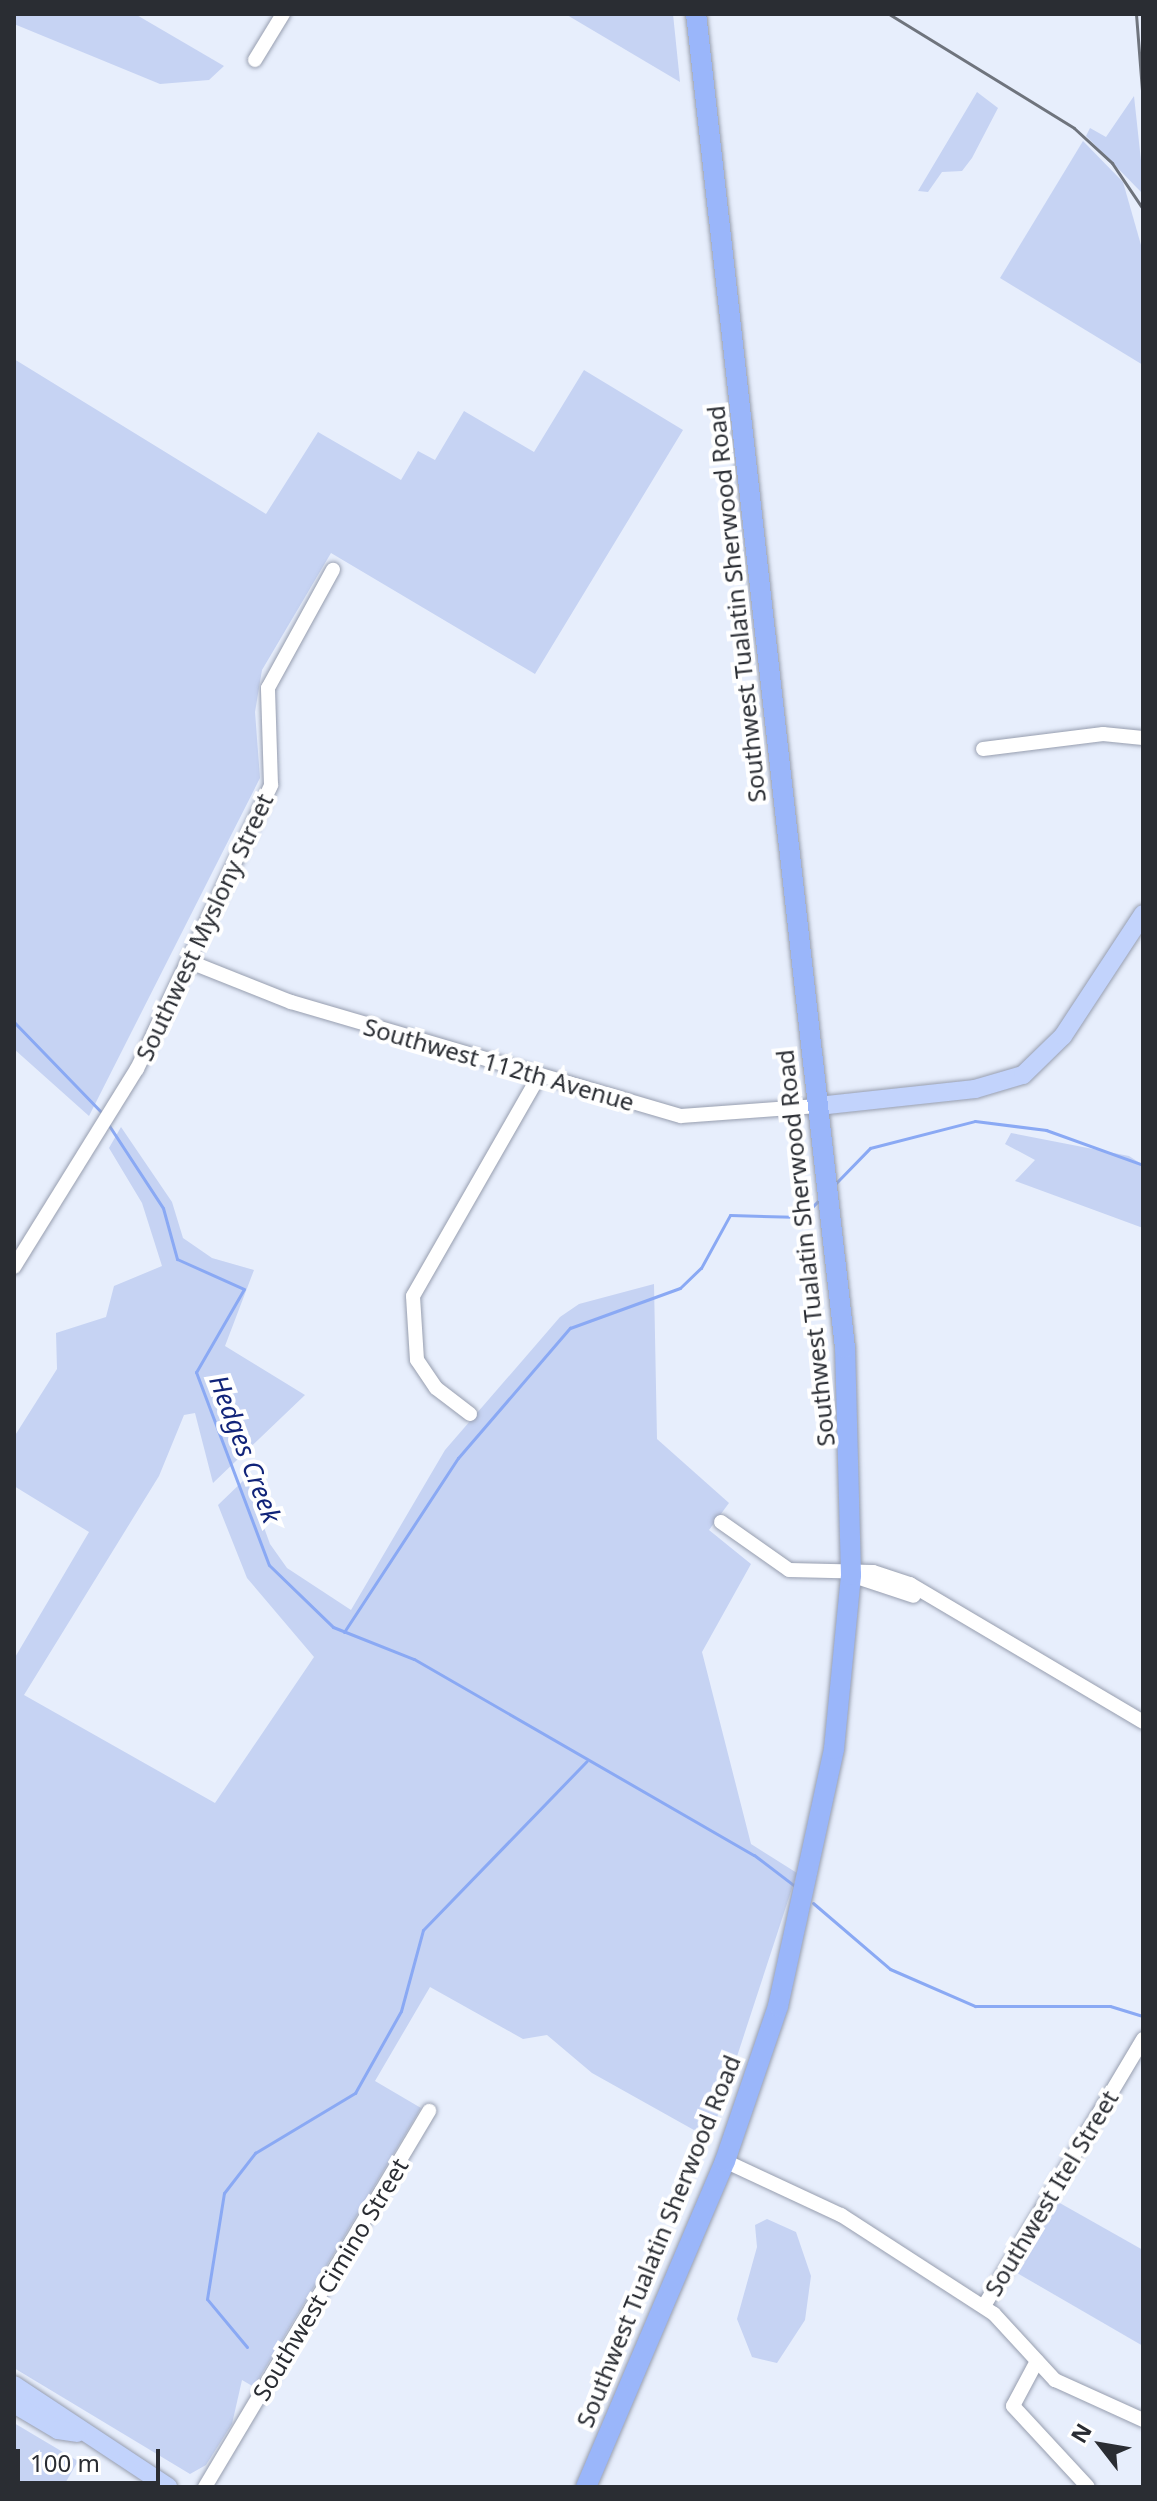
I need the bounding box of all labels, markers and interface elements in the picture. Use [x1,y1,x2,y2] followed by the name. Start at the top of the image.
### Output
[701,404,771,804] street label: Southwest Tualatin Sherwood Road
[129,789,279,1065] street label: Southwest Myslony Street
[360,1012,638,1116] street label: Southwest 112th Avenue
[770,1048,840,1448] street label: Southwest Tualatin Sherwood Road
[203,1371,287,1527] water label: Hedges Creek
[570,2051,746,2431] street label: Southwest Tualatin Sherwood Road
[978,2085,1124,2301] street label: Southwest Itel Street
[246,2153,414,2405] street label: Southwest Cimino Street
[1061,2405,1141,2485] north arrow
[1063,2417,1098,2448] text: N
[20,2433,164,2483] scale bar
[30,2446,100,2479] text: 100 m

